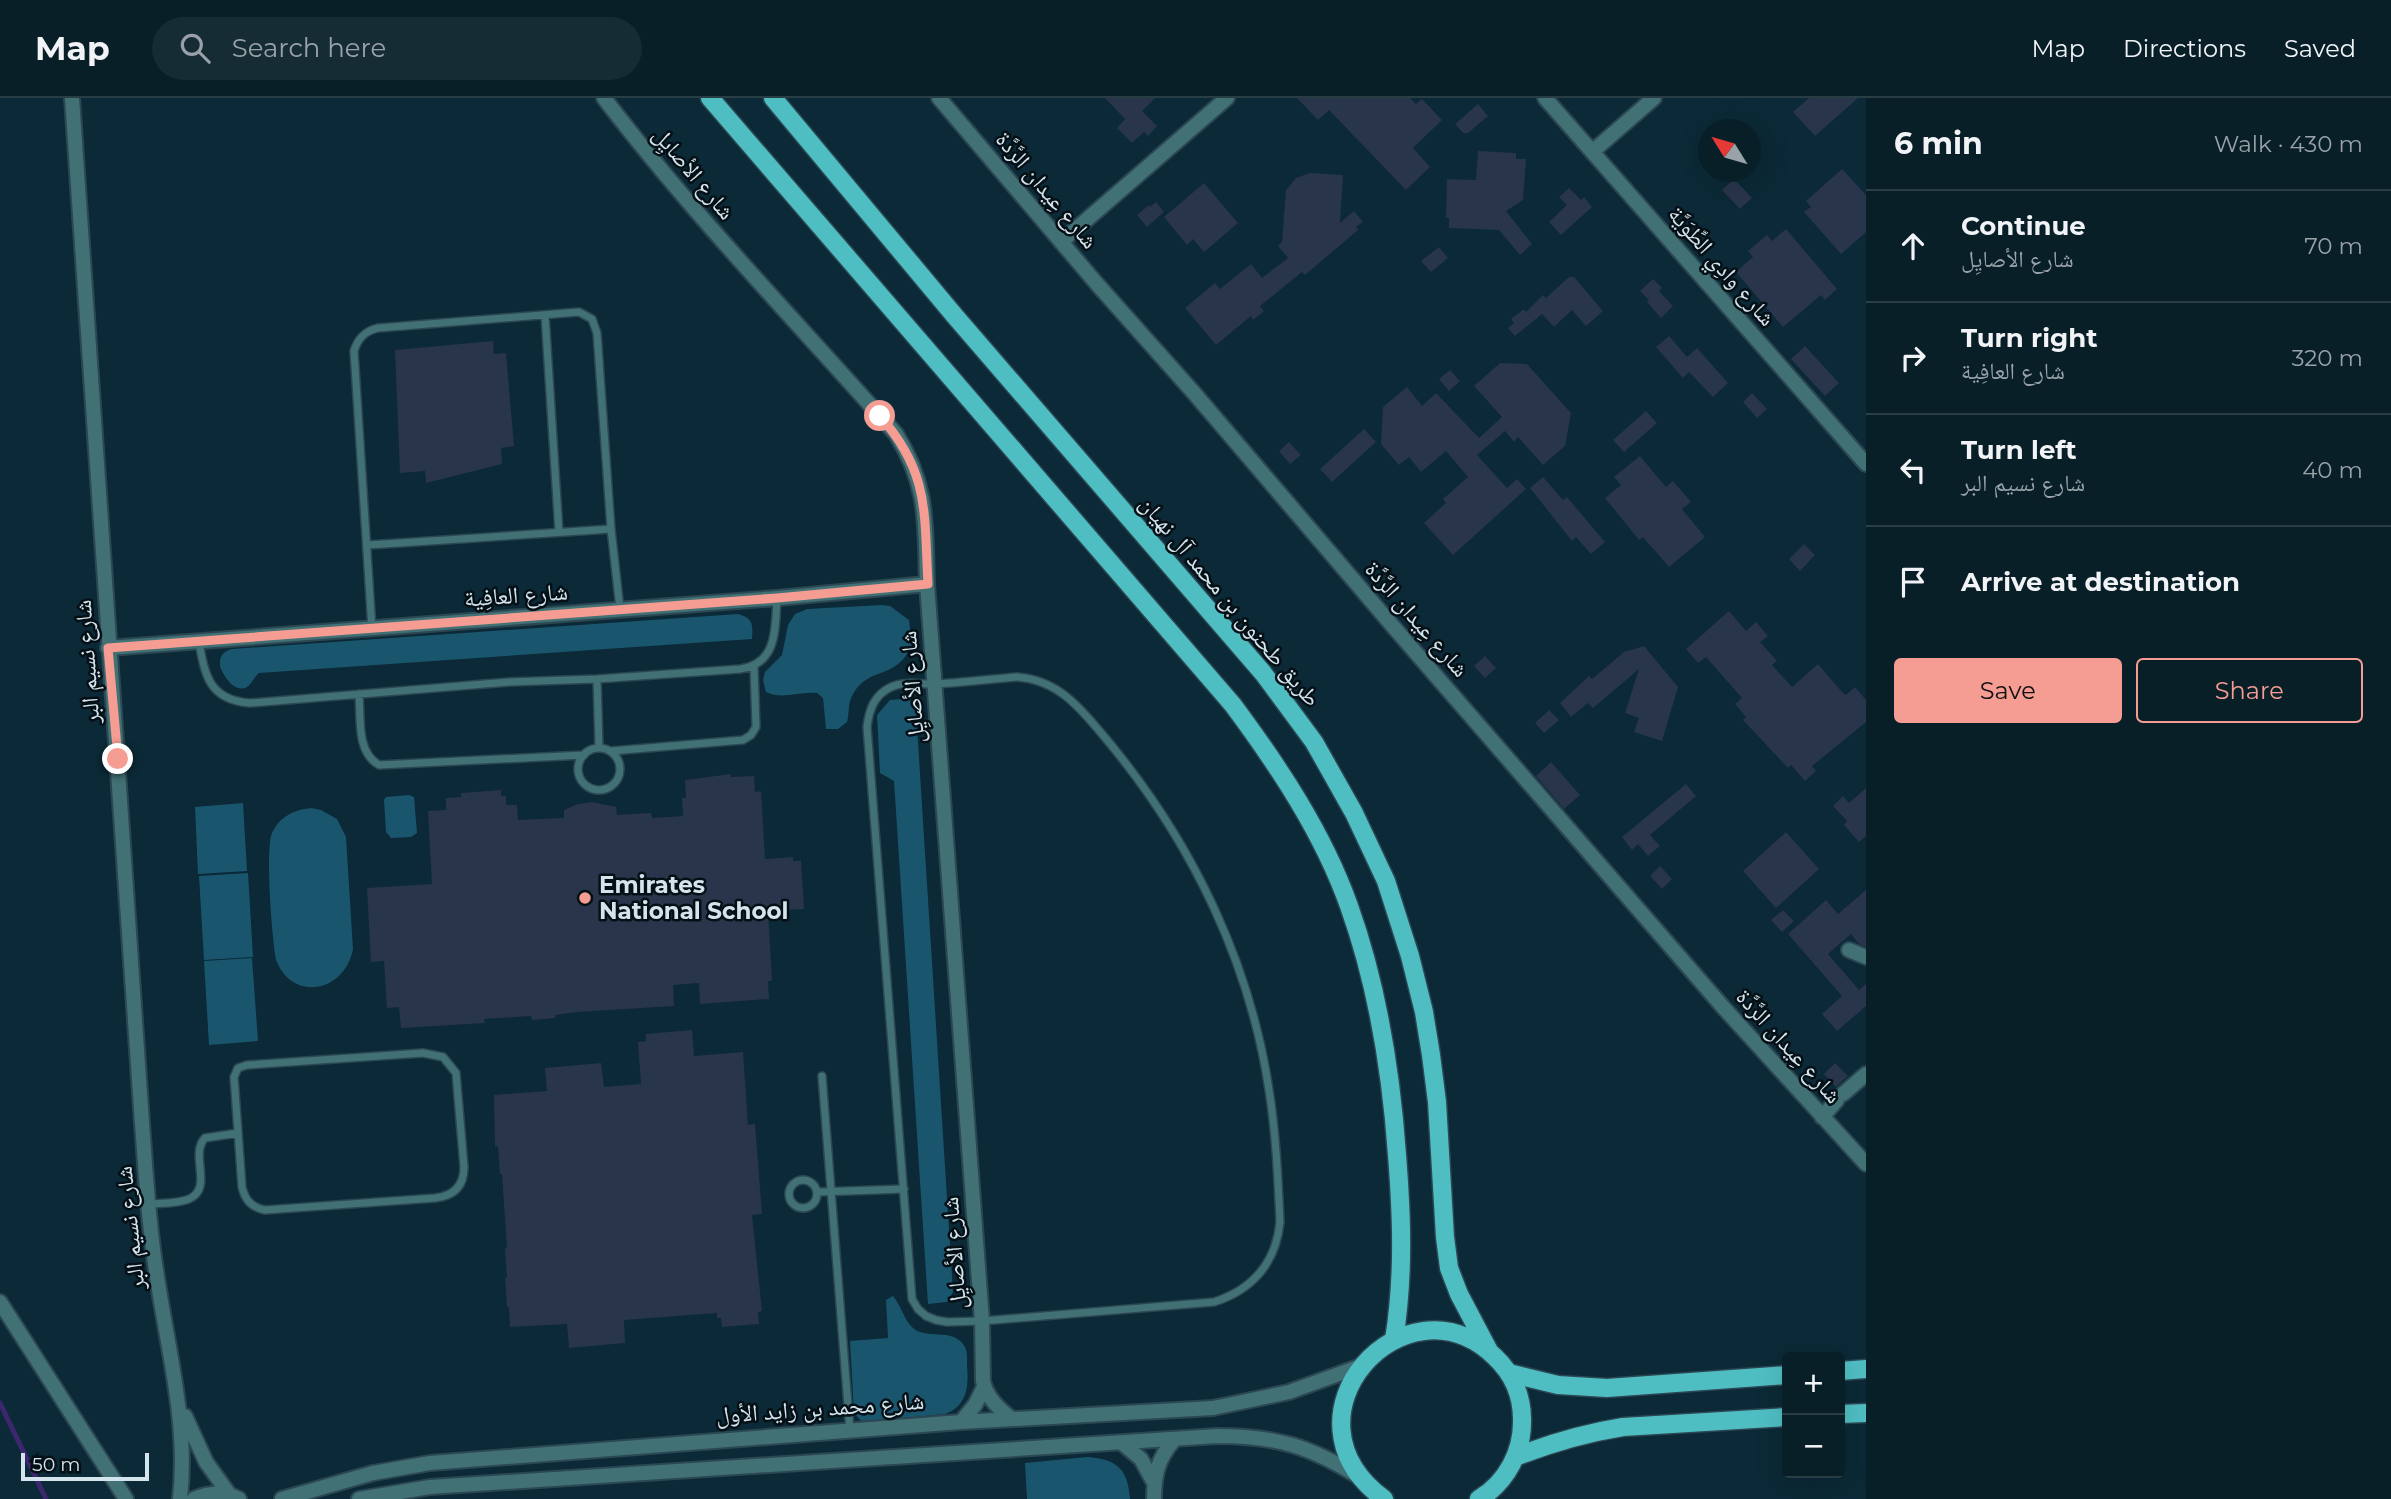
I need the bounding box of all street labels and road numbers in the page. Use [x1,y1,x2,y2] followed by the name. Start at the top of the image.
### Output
[645,121,741,227] street label: شارع الأصايِل
[989,126,1104,255] street label: شارع عِيدان الرَّدَّة
[1659,200,1782,335] street label: شارع وادِي الطِّوَيَّة
[1134,490,1326,712] street label: طريق طحنون بن محمد آل نهيان
[1358,555,1475,683] street label: شارع عِيدان الرَّدَّة
[463,577,569,614] street label: شارع العافِية
[69,599,107,726] street label: شارع نسيم البر
[894,630,932,744] street label: شارع الأصايِل
[1730,983,1848,1110] street label: شارع عِيدان الرَّدَّة
[110,1165,153,1292] street label: شارع نسيم البر
[936,1196,974,1310] street label: شارع الأصايِل
[715,1387,925,1430] street label: شارع محمد بن زايد الأول

